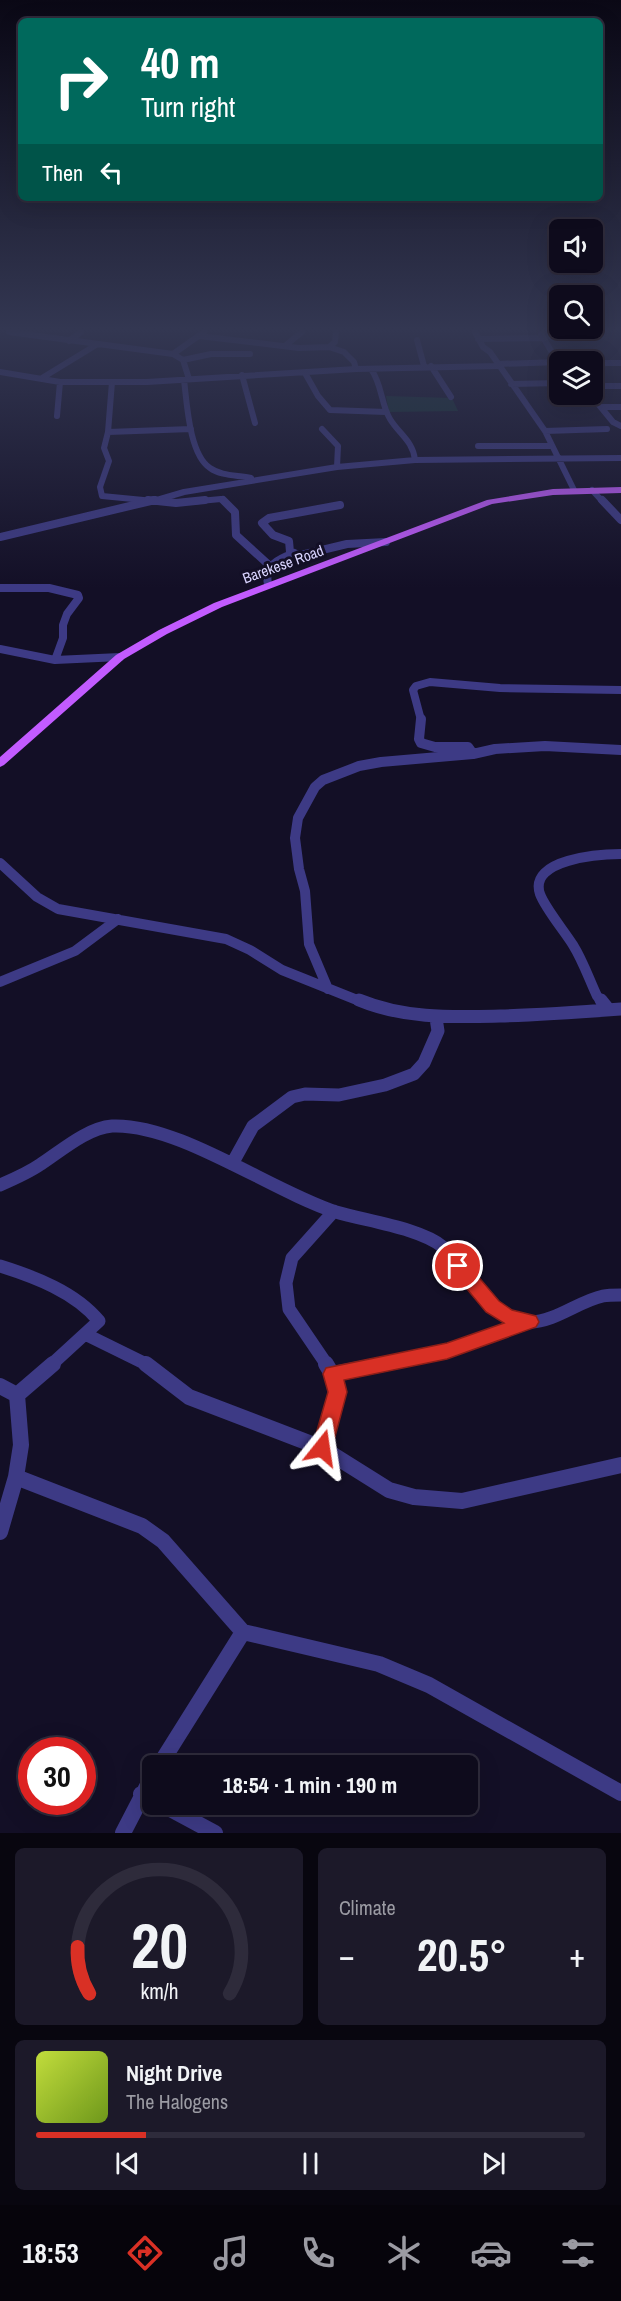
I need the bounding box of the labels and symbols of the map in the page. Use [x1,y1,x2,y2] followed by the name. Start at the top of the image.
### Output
[240,540,326,588] street label: Barekese Road
[432,1240,483,1291] pin
[290,1416,354,1480] position arrow
[18,1737,96,1815] speed limit sign: 30

